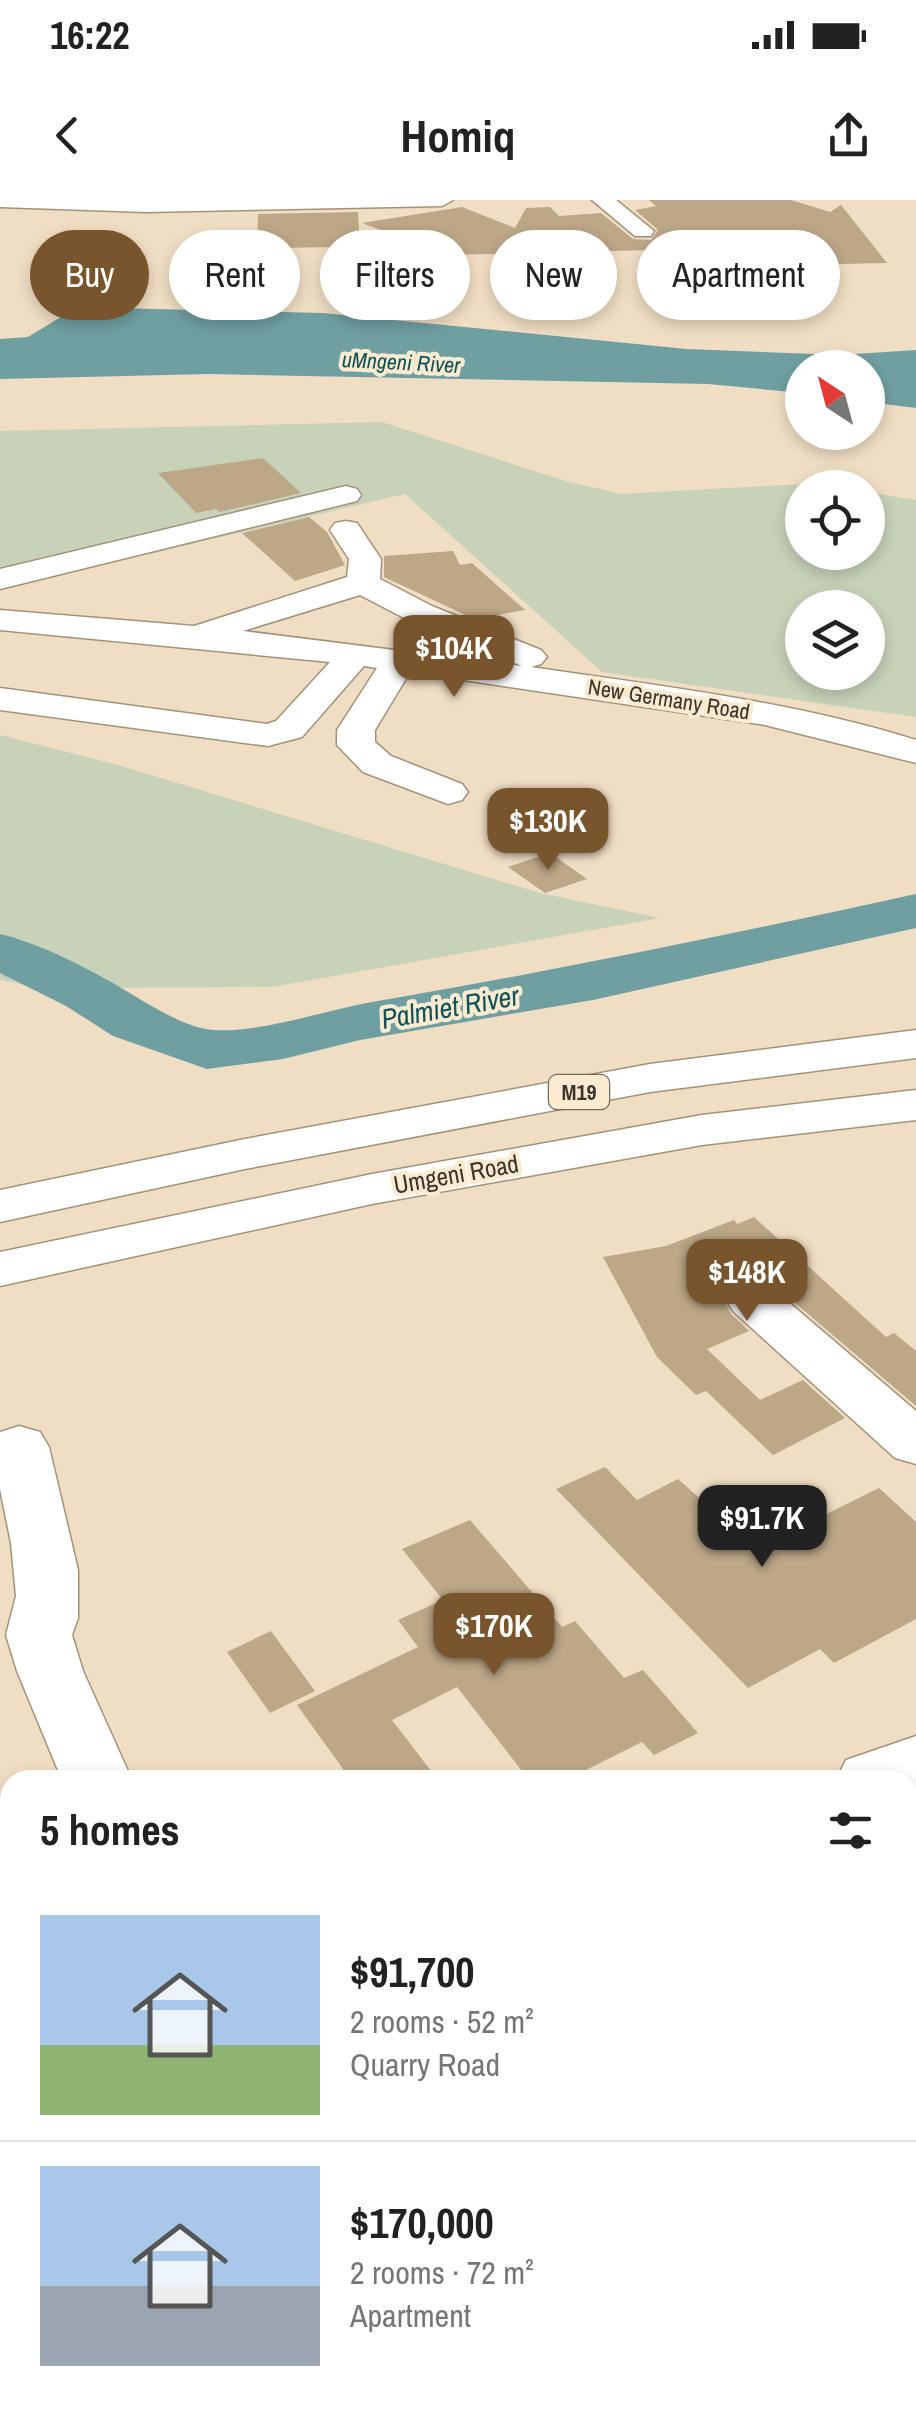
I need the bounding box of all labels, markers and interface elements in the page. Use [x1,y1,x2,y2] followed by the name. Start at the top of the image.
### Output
[50,10,130,61] text: 16:22
[401,105,515,166] text: Homiq
[40,108,95,163] icon: back
[821,108,876,163] icon: share
[30,230,149,320] chip: Buy
[169,230,300,320] chip: Rent
[320,230,470,320] chip: Filters
[490,230,617,320] chip: New
[637,230,840,320] chip: Apartment
[341,344,462,380] water label: uMngeni River
[785,350,885,450] north arrow
[785,350,885,690] map controls
[785,470,885,570] button: locate
[785,590,885,690] button: layers
[384,615,524,700] pin: $104K
[415,626,493,669] text: $104K
[586,671,752,727] street label: New Germany Road
[478,788,618,873] pin: $130K
[509,799,587,842] text: $130K
[378,976,523,1038] water label: Palmiet River
[549,1075,609,1109] road number: M19
[391,1146,521,1202] street label: Umgeni Road
[677,1239,817,1324] pin: $148K
[708,1250,786,1293] text: $148K
[681,1485,843,1570] pin: $91.7K
[720,1496,804,1539] text: $91.7K
[424,1593,564,1678] pin: $170K
[455,1604,533,1647] text: $170K
[40,1802,180,1858] text: 5 homes
[823,1803,878,1858] icon: filters
[350,1944,475,2000] text: $91,700
[120,1955,240,2075] icon: home
[350,2000,534,2043] text: 2 rooms · 52 m²
[350,2043,500,2086] text: Quarry Road
[350,2195,494,2251] text: $170,000
[120,2206,240,2326] icon: home
[350,2251,534,2294] text: 2 rooms · 72 m²
[350,2294,471,2337] text: Apartment

